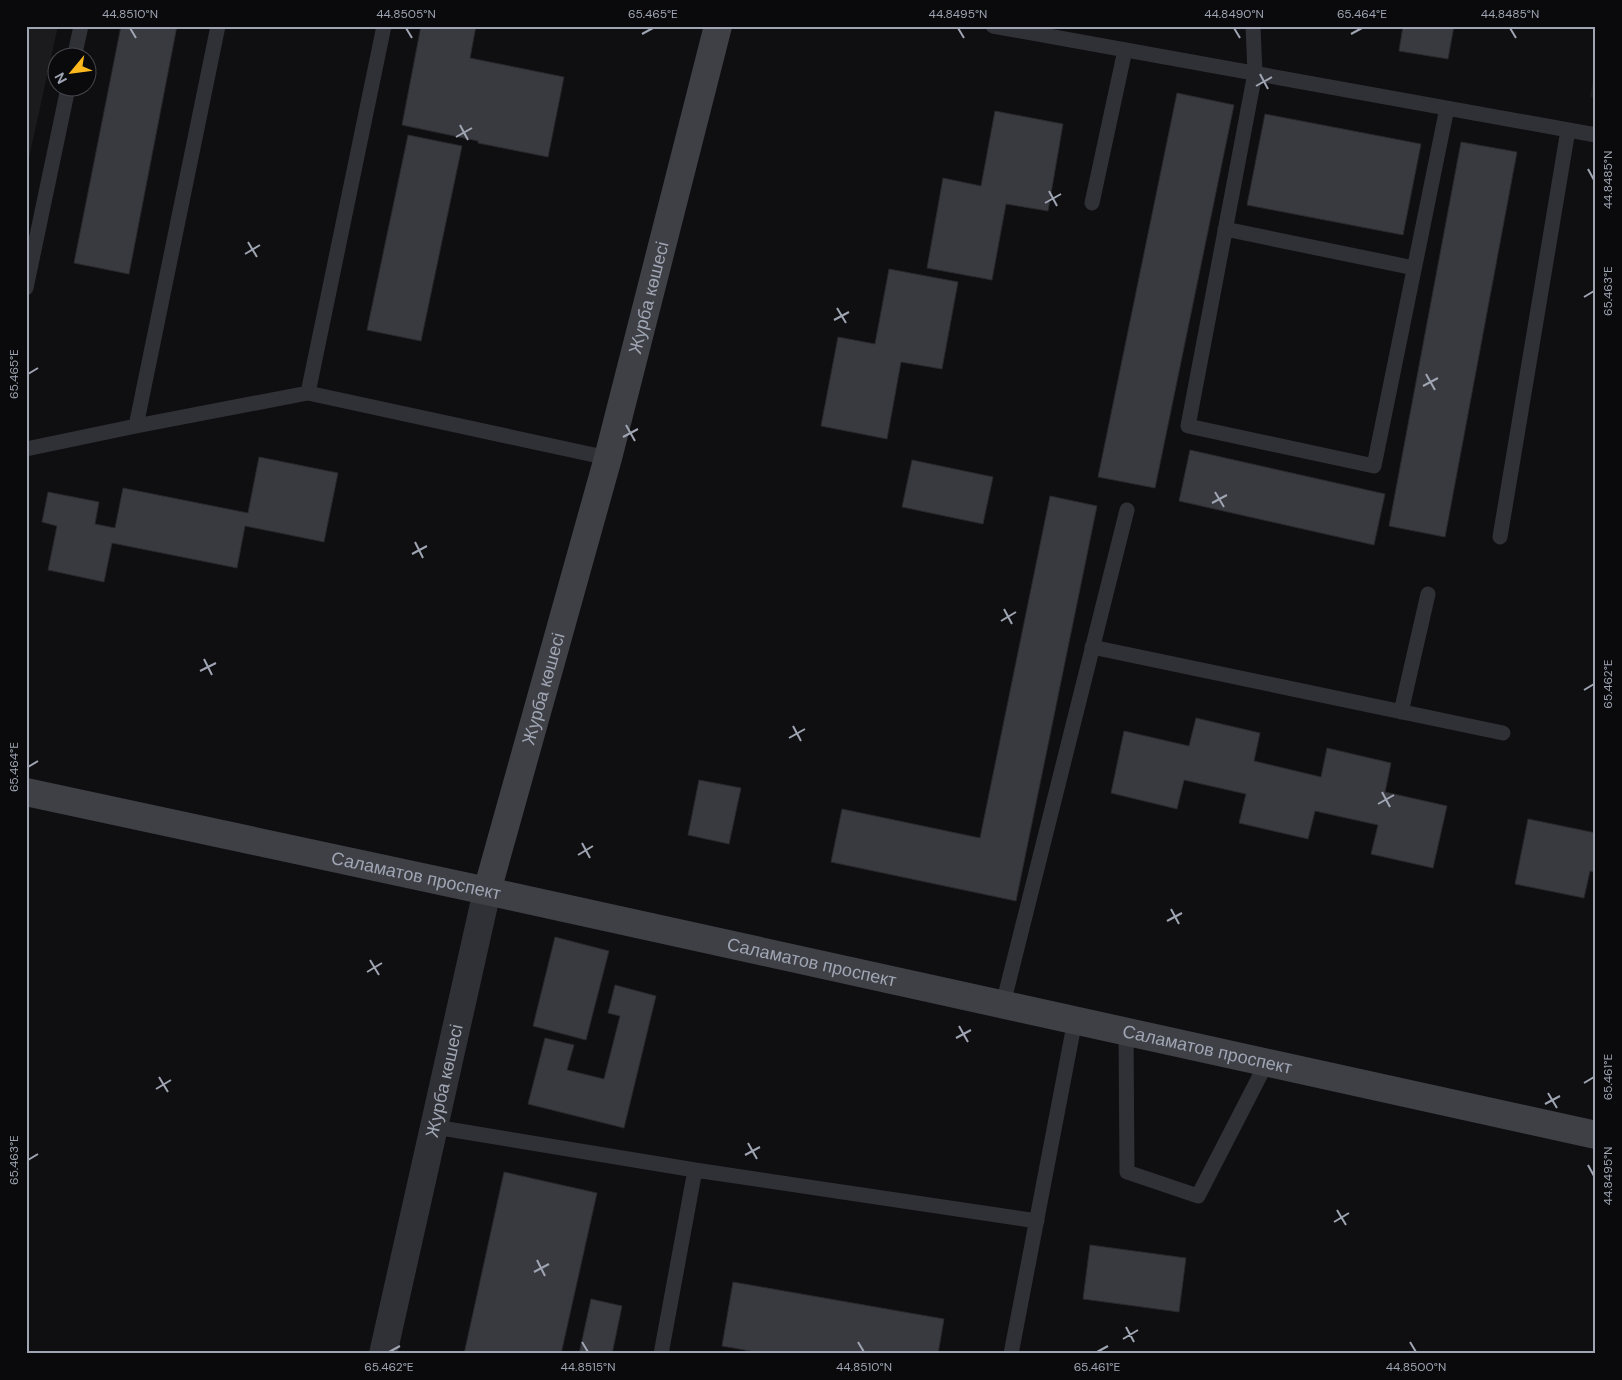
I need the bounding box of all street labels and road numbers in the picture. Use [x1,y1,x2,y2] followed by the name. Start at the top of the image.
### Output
[623,239,675,357] street label: Журба көшесі
[516,630,571,748] street label: Журба көшесі
[329,846,503,906] street label: Саламатов проспект
[725,932,899,993] street label: Саламатов проспект
[1120,1019,1294,1080] street label: Саламатов проспект
[420,1022,469,1140] street label: Журба көшесі

